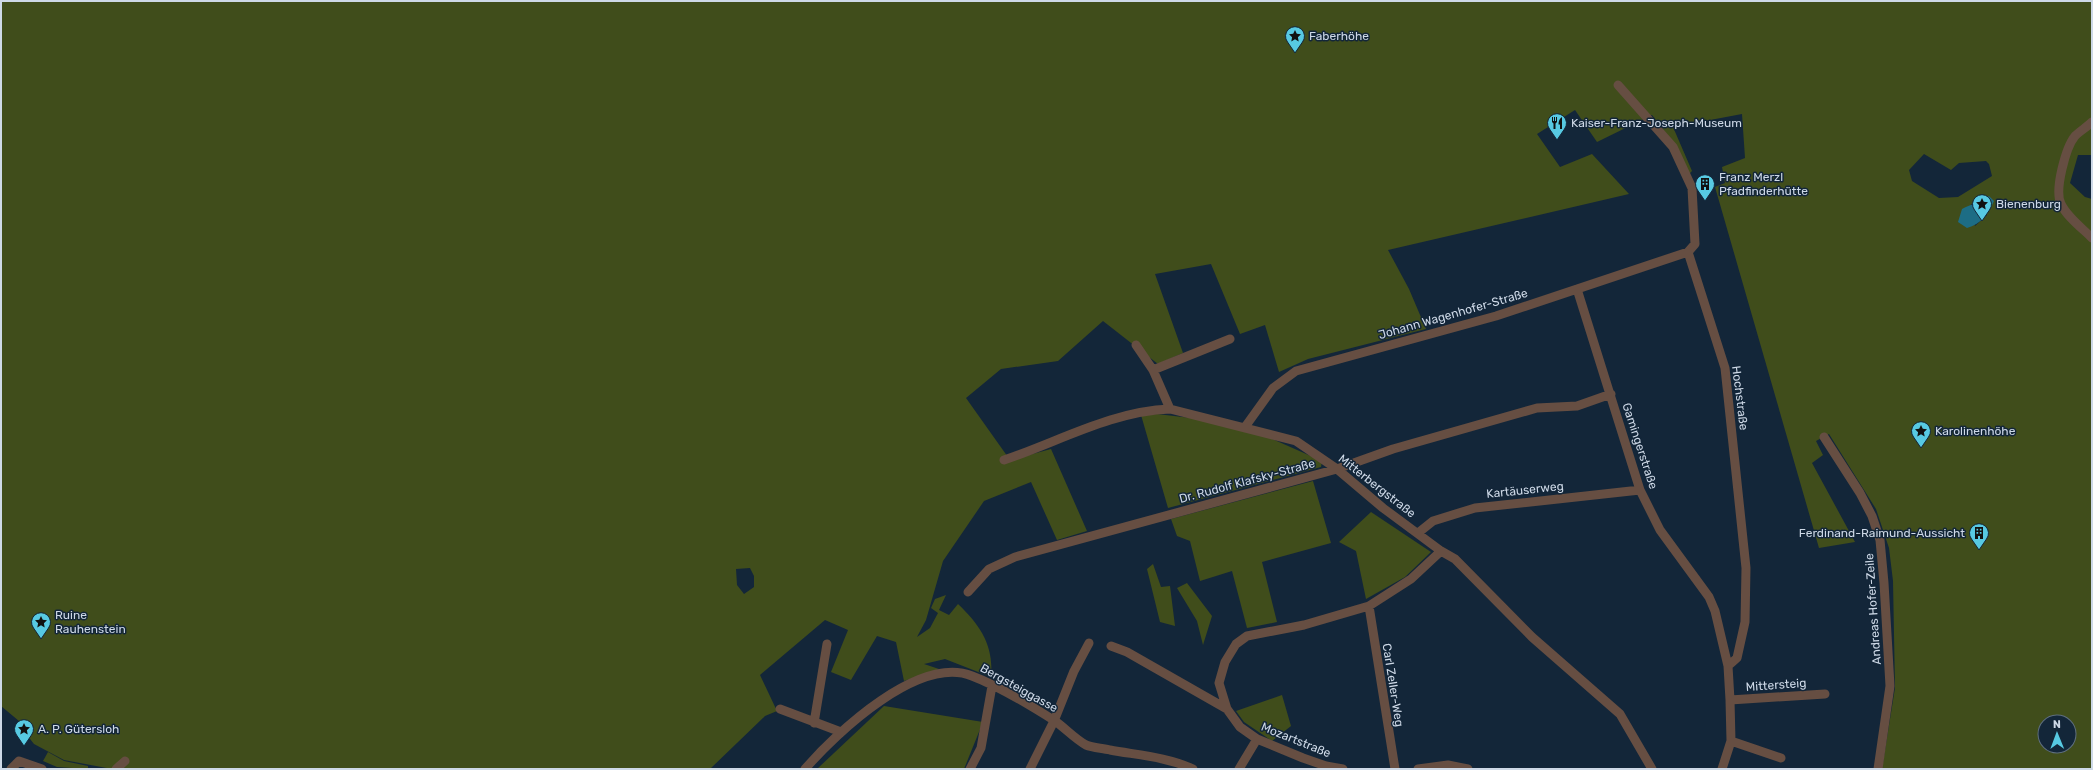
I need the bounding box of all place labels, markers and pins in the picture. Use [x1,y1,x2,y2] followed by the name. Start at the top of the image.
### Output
[1284,25,1306,53] place icon: Faberhöhe
[1309,29,1369,43] place label: Faberhöhe
[1546,112,1568,140] restaurant icon: Kaiser-Franz-Joseph-Museum
[1571,116,1742,130] place label: Kaiser-Franz-Joseph-Museum
[1719,170,1808,198] place label: Franz Merzl Pfadfinderhütte
[1694,173,1716,201] building icon: Franz Merzl Pfadfinderhütte
[1971,193,1993,221] place icon: Bienenburg
[1996,197,2061,211] place label: Bienenburg
[1910,420,1932,448] place icon: Karolinenhöhe
[1935,424,2016,438] place label: Karolinenhöhe
[1968,522,1990,550] building icon: Ferdinand-Raimund-Aussicht
[1799,526,1965,540] place label: Ferdinand-Raimund-Aussicht
[55,608,126,636] place label: Ruine Rauhenstein
[30,611,52,639] place icon: Ruine Rauhenstein
[13,718,35,746] place icon: A. P. Gütersloh
[38,722,119,736] place label: A. P. Gütersloh

